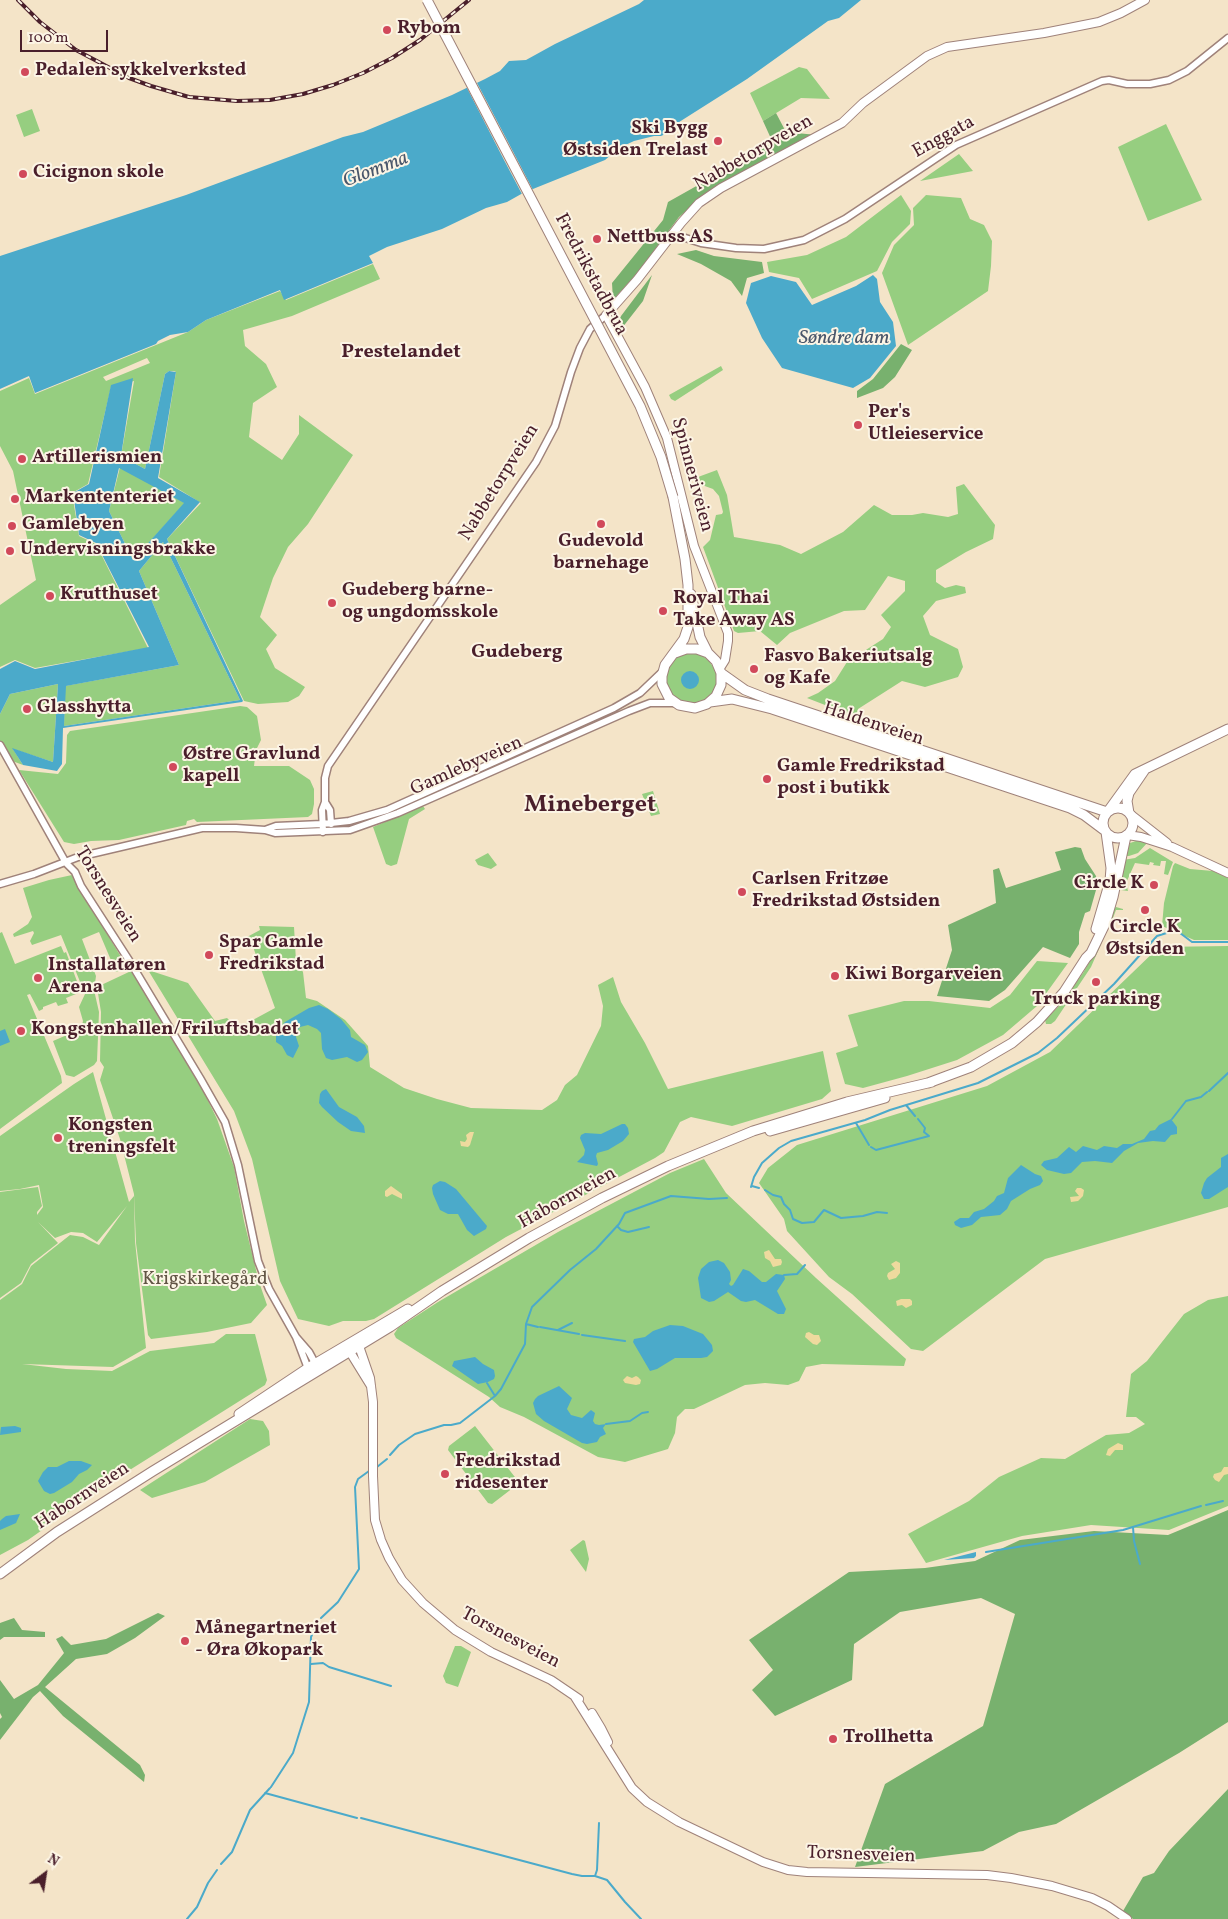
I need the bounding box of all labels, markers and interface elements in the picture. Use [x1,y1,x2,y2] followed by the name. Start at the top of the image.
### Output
[397,19,461,41] place label: Rybom
[22,20,110,52] scale bar
[381,24,393,36] marker: Rybom
[28,28,68,49] text: 100 m
[35,61,246,83] place label: Pedalen sykkelverksted
[19,66,31,78] marker: Pedalen sykkelverksted
[691,111,817,197] street label: Nabbetorpveien
[909,112,979,164] street label: Enggata
[563,119,708,163] place label: Ski Bygg Østsiden Trelast
[712,135,724,147] marker: Ski Bygg Østsiden Trelast
[340,148,412,194] water label: Glomma
[33,163,164,185] place label: Cicignon skole
[17,168,29,180] marker: Cicignon skole
[548,210,632,340] street label: Fredrikstadbrua
[607,228,713,250] place label: Nettbuss AS
[591,233,603,245] marker: Nettbuss AS
[799,327,889,351] water label: Søndre dam
[341,341,461,365] district label: Prestelandet
[868,403,984,447] place label: Per's Utleieservice
[665,415,717,535] street label: Spinneriveien
[852,419,864,431] marker: Per's Utleieservice
[455,420,545,546] street label: Nabbetorpveien
[32,448,162,470] place label: Artillerismien
[16,453,28,465] marker: Artillerismien
[25,488,174,510] place label: Markententeriet
[9,493,21,505] marker: Markententeriet
[22,515,124,537] place label: Gamlebyen
[595,518,607,530] marker: Gudevold barnehage
[6,520,18,532] marker: Gamlebyen
[553,532,649,576] place label: Gudevold barnehage
[20,540,216,562] place label: Undervisningsbrakke
[4,545,16,557] marker: Undervisningsbrakke
[342,581,498,625] place label: Gudeberg barne- og ungdomsskole
[60,585,158,607] place label: Krutthuset
[673,589,795,633] place label: Royal Thai Take Away AS
[44,590,56,602] marker: Krutthuset
[326,597,338,609] marker: Gudeberg barne- og ungdomsskole
[657,605,669,617] marker: Royal Thai Take Away AS
[471,641,563,665] district label: Gudeberg
[764,647,932,691] place label: Fasvo Bakeriutsalg og Kafe
[748,663,760,675] marker: Fasvo Bakeriutsalg og Kafe
[37,698,132,720] place label: Glasshytta
[820,698,926,752] street label: Haldenveien
[21,703,33,715] marker: Glasshytta
[407,732,527,802] street label: Gamlebyveien
[183,745,320,789] place label: Østre Gravlund kapell
[777,757,945,801] place label: Gamle Fredrikstad post i butikk
[167,761,179,773] marker: Østre Gravlund kapell
[761,773,773,785] marker: Gamle Fredrikstad post i butikk
[524,793,656,821] district label: Mineberget
[68,843,146,947] street label: Torsnesveien
[752,870,940,914] place label: Carlsen Fritzøe Fredrikstad Østsiden
[1074,874,1144,896] place label: Circle K
[1148,879,1160,891] marker: Circle K
[736,886,748,898] marker: Carlsen Fritzøe Fredrikstad Østsiden
[1139,904,1151,916] marker: Circle K Østsiden
[1106,918,1184,962] place label: Circle K Østsiden
[219,933,325,977] place label: Spar Gamle Fredrikstad
[203,949,215,961] marker: Spar Gamle Fredrikstad
[48,956,166,1000] place label: Installatøren Arena
[845,965,1002,987] place label: Kiwi Borgarveien
[829,970,841,982] marker: Kiwi Borgarveien
[32,972,44,984] marker: Installatøren Arena
[1090,976,1102,988] marker: Truck parking
[1032,990,1160,1012] place label: Truck parking
[31,1020,299,1042] place label: Kongstenhallen/Friluftsbadet
[15,1025,27,1037] marker: Kongstenhallen/Friluftsbadet
[68,1116,176,1160] place label: Kongsten treningsfelt
[52,1132,64,1144] marker: Kongsten treningsfelt
[515,1163,621,1235] street label: Habornveien
[142,1270,268,1292] park label: Krigskirkegård
[455,1452,561,1496] place label: Fredrikstad ridesenter
[32,1458,134,1536] street label: Habornveien
[439,1468,451,1480] marker: Fredrikstad ridesenter
[457,1603,563,1675] street label: Torsnesveien
[195,1619,337,1663] place label: Månegartneriet - Øra Økopark
[179,1635,191,1647] marker: Månegartneriet - Øra Økopark
[843,1728,933,1750] place label: Trollhetta
[827,1733,839,1745] marker: Trollhetta
[806,1843,916,1869] street label: Torsnesveien
[20,1849,70,1899] north arrow
[44,1850,62,1871] text: N

